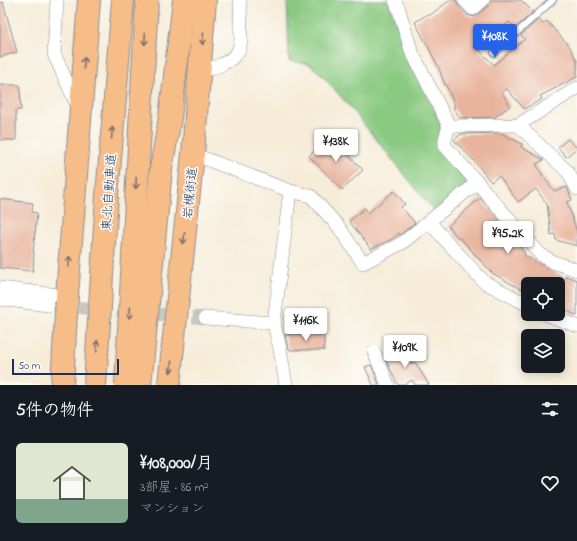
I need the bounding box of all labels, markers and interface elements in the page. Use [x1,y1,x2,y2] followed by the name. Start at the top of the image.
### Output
[467,24,523,58] pin: ¥108K
[482,27,508,46] text: ¥108K
[141,32,148,45] one-way arrow
[199,32,206,45] one-way arrow
[81,57,88,70] one-way arrow
[109,127,116,140] one-way arrow
[308,129,364,163] pin: ¥138K
[323,132,349,151] text: ¥138K
[97,153,122,232] street label: 東北自動車道
[178,166,203,220] street label: 岩槻街道
[133,176,140,189] one-way arrow
[475,221,541,255] pin: ¥95.2K
[492,224,524,243] text: ¥95.2K
[181,231,188,244] one-way arrow
[66,256,73,269] one-way arrow
[521,277,565,373] map controls
[521,277,565,321] button: locate
[126,306,133,319] one-way arrow
[278,308,334,342] pin: ¥116K
[293,311,319,330] text: ¥116K
[521,329,565,373] button: layers
[377,335,433,369] pin: ¥109K
[392,338,418,357] text: ¥109K
[94,340,101,353] one-way arrow
[12,357,119,376] scale bar
[18,358,40,374] text: 50 m
[167,360,174,373] one-way arrow
[16,398,94,423] text: 5件の物件
[539,398,561,420] icon: filters
[140,451,213,476] text: ¥108,000/月
[48,459,96,507] icon: home
[539,472,561,494] icon: heart
[140,478,208,497] text: 3部屋 · 86 m²
[140,499,204,518] text: マンション

